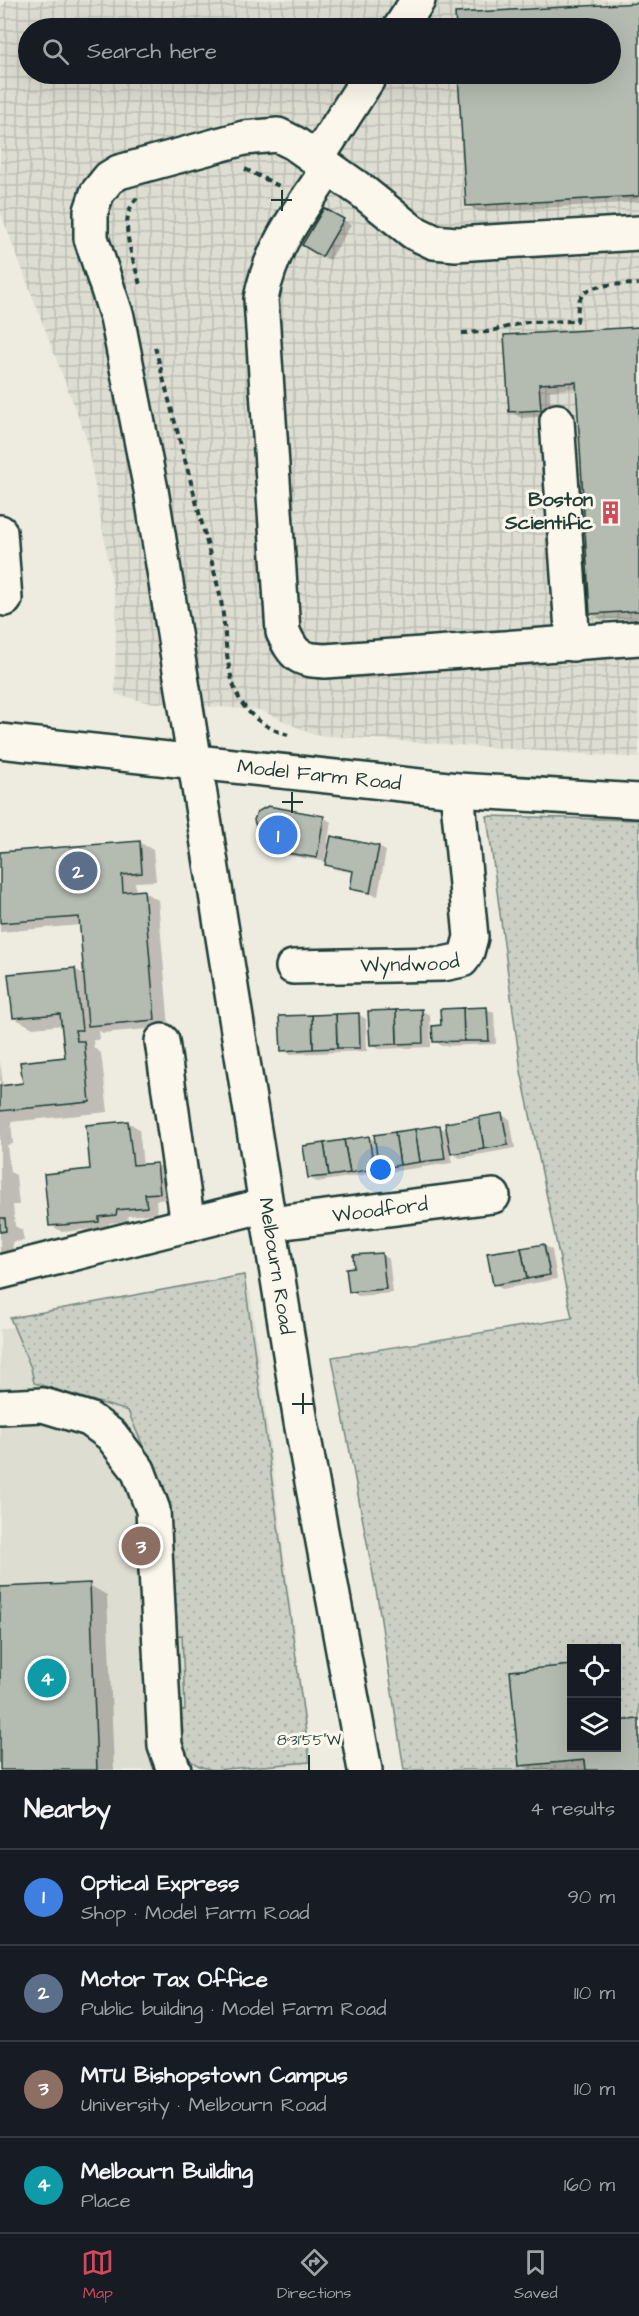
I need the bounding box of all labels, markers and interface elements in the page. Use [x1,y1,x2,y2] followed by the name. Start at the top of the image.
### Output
[18,18,621,84] search box
[39,35,72,68] icon: search
[87,36,217,67] text: Search here
[504,486,593,537] place label: Boston Scientific
[598,499,624,525] building icon: Boston Scientific
[236,753,403,798] street label: Model Farm Road
[258,812,298,858] pin: 1
[58,848,98,894] pin: 2
[360,947,462,980] street label: Wyndwood
[366,1155,395,1184] your location
[331,1190,430,1230] street label: Woodford
[251,1196,301,1336] street label: Melbourn Road
[122,1524,160,1568] pin: 3
[567,1644,621,1752] map controls
[567,1644,621,1698] button: locate
[28,1656,66,1700] pin: 4
[567,1698,621,1752] button: layers
[277,1730,341,1751] text: 8°31'55"W
[24,1791,111,1827] text: Nearby
[530,1795,615,1823] text: 4 results
[81,1868,239,1899] text: Optical Express
[42,1883,45,1911] text: 1
[567,1883,615,1911] text: 90 m
[81,1899,310,1927] text: Shop · Model Farm Road
[81,1964,268,1995] text: Motor Tax Office
[38,1979,49,2007] text: 2
[574,1979,615,2007] text: 110 m
[81,1995,387,2023] text: Public building · Model Farm Road
[81,2060,348,2091] text: MTU Bishopstown Campus
[38,2075,49,2103] text: 3
[574,2075,615,2103] text: 110 m
[81,2091,327,2119] text: University · Melbourn Road
[81,2156,253,2187] text: Melbourn Building
[37,2171,50,2199] text: 4
[564,2171,615,2199] text: 160 m
[81,2187,131,2215] text: Place
[81,2246,114,2304] tab: Map
[277,2246,351,2304] tab: Directions
[514,2246,558,2304] tab: Saved

